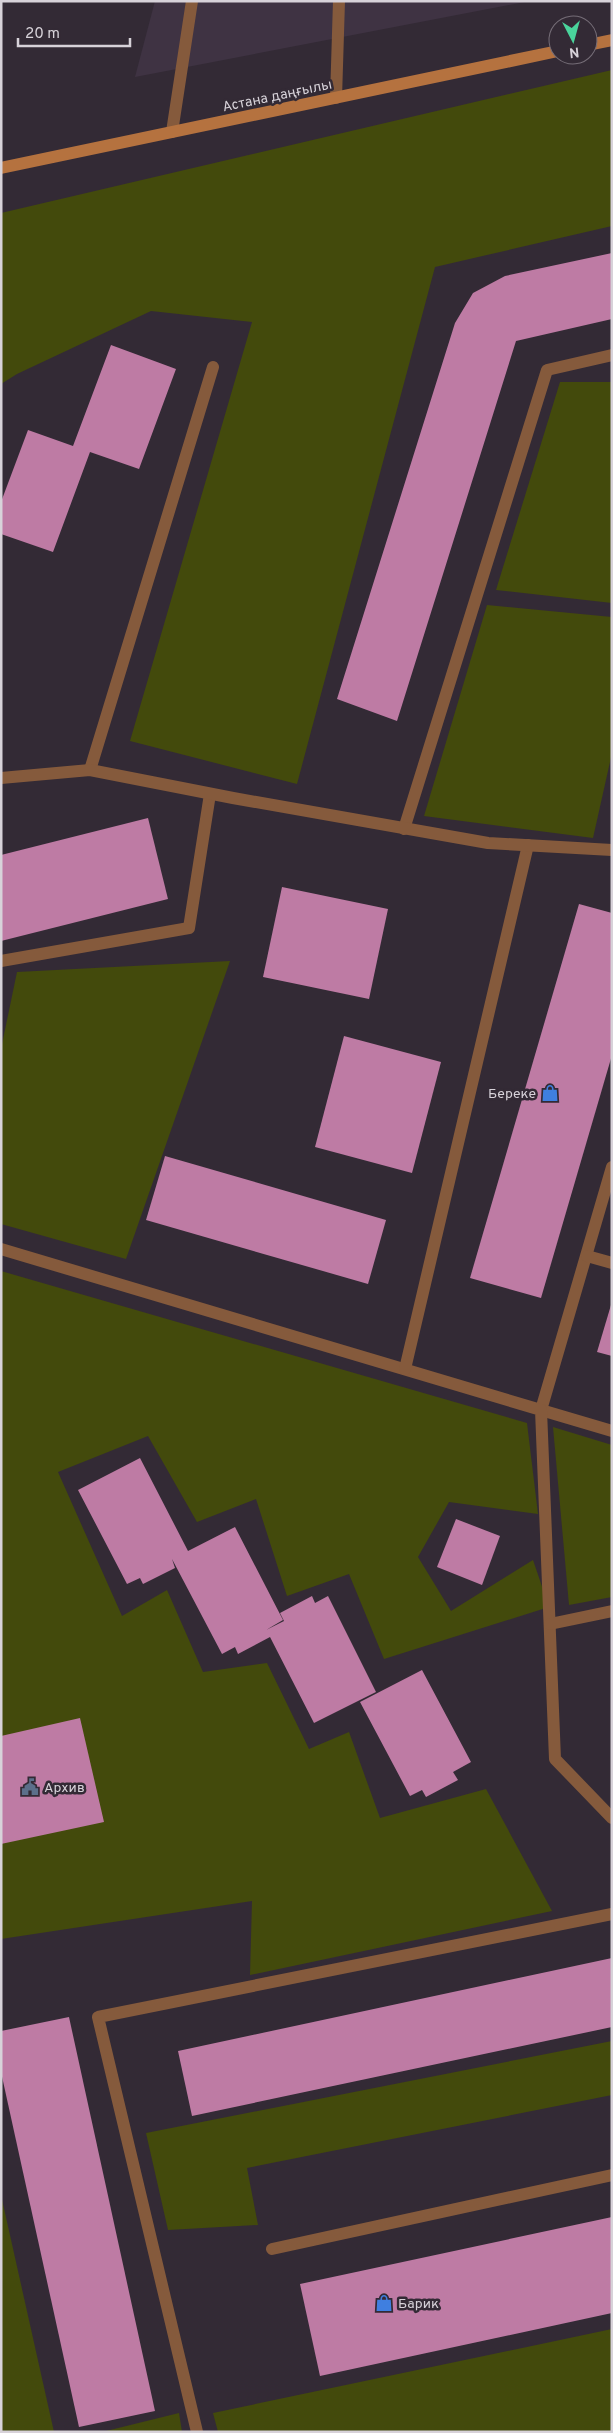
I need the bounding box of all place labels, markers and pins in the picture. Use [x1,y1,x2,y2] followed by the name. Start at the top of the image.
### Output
[540,1083,560,1103] shop icon: Береке
[488,1086,536,1103] place label: Береке
[20,1777,40,1797] public building icon: Архив
[44,1780,85,1797] place label: Архив
[374,2293,394,2313] shop icon: Барик
[398,2296,439,2313] place label: Барик

